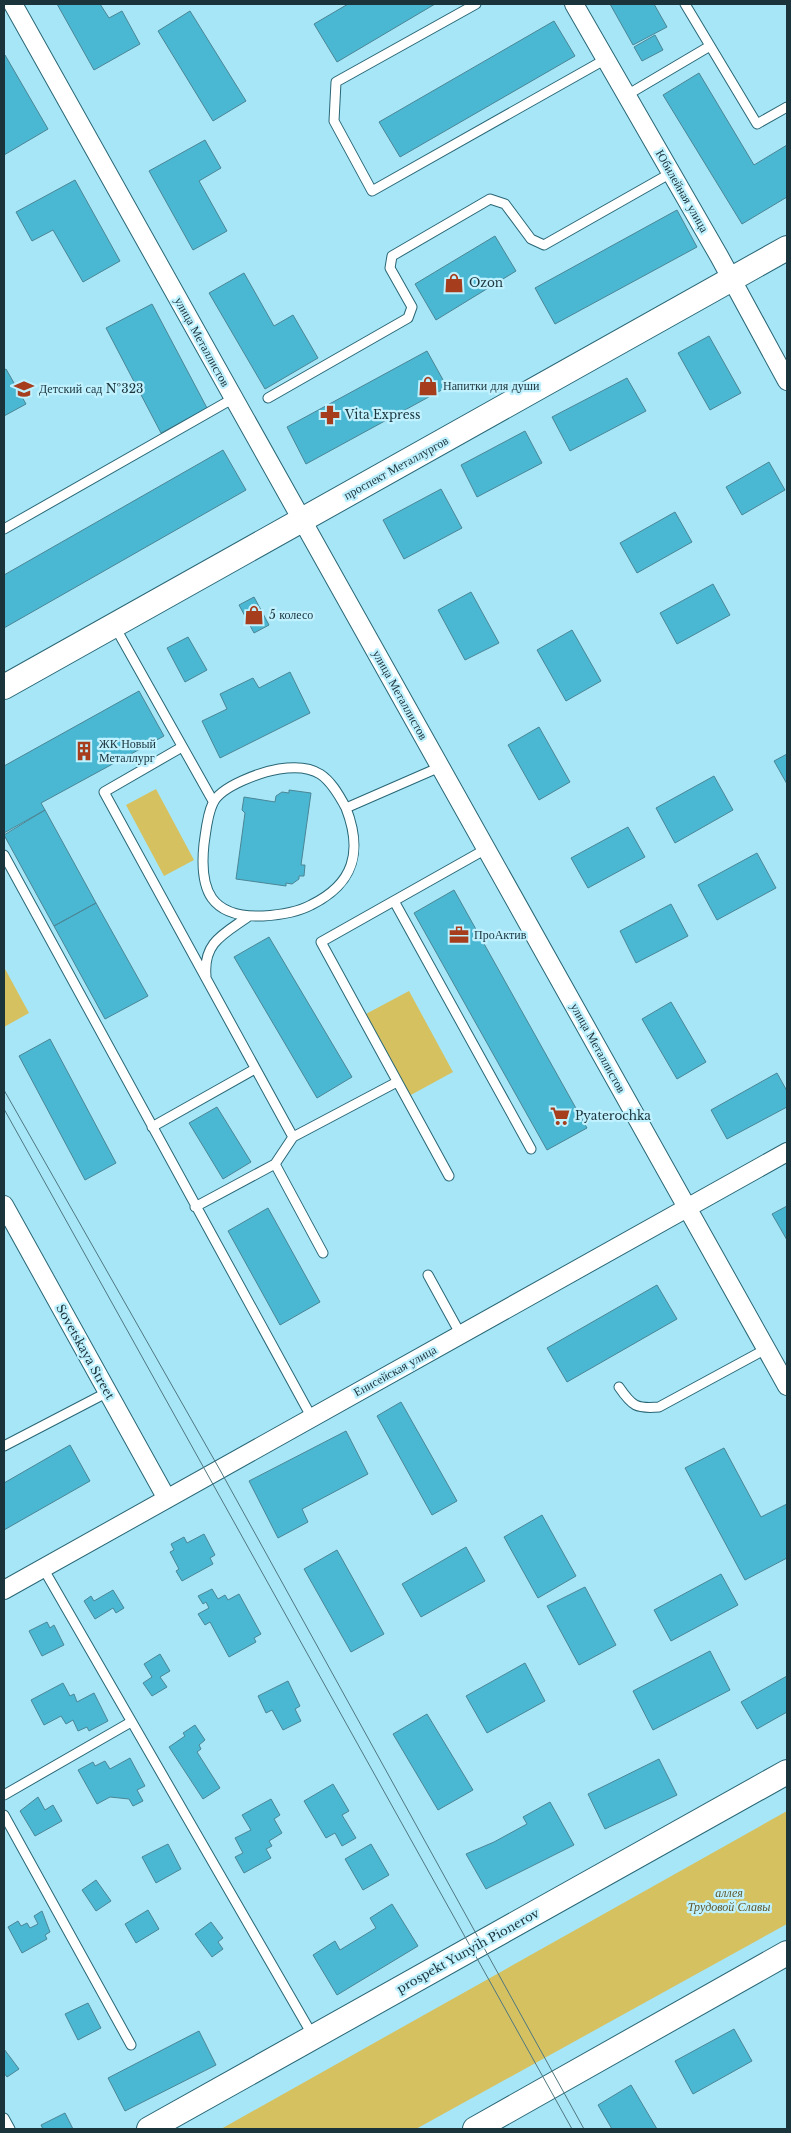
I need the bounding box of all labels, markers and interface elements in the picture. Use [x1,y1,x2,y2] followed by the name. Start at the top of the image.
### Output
[653,147,712,235] street label: Юбилейная улица
[443,272,465,294] shop icon: Ozon
[469,275,503,290] place label: Ozon
[172,294,233,390] street label: улица Металлистов
[417,375,439,397] shop icon: Напитки для души
[13,378,35,400] school or university icon: Детский сад №323
[443,378,540,393] place label: Напитки для души
[39,381,143,396] place label: Детский сад №323
[319,404,341,426] pharmacy icon: Vita Express
[344,407,420,422] place label: Vita Express
[341,432,451,503] street label: проспект Металлургов
[243,604,265,626] shop icon: 5 колесо
[269,607,313,622] place label: 5 колесо
[370,647,431,743] street label: улица Металлистов
[99,736,157,765] place label: ЖК Новый Металлург
[73,740,95,762] building icon: ЖК Новый Металлург
[448,924,470,946] office icon: ПроАктив
[474,927,527,942] place label: ПроАктив
[568,1000,629,1096] street label: улица Металлистов
[549,1105,571,1127] supermarket icon: Pyaterochka
[575,1108,651,1123] place label: Pyaterochka
[53,1301,118,1402] street label: Sovetskaya Street
[351,1341,439,1399] street label: Енисейская улица
[688,1885,770,1914] park label: аллея Трудовой Славы
[394,1905,542,1996] street label: prospekt Yunyih Pionerov

